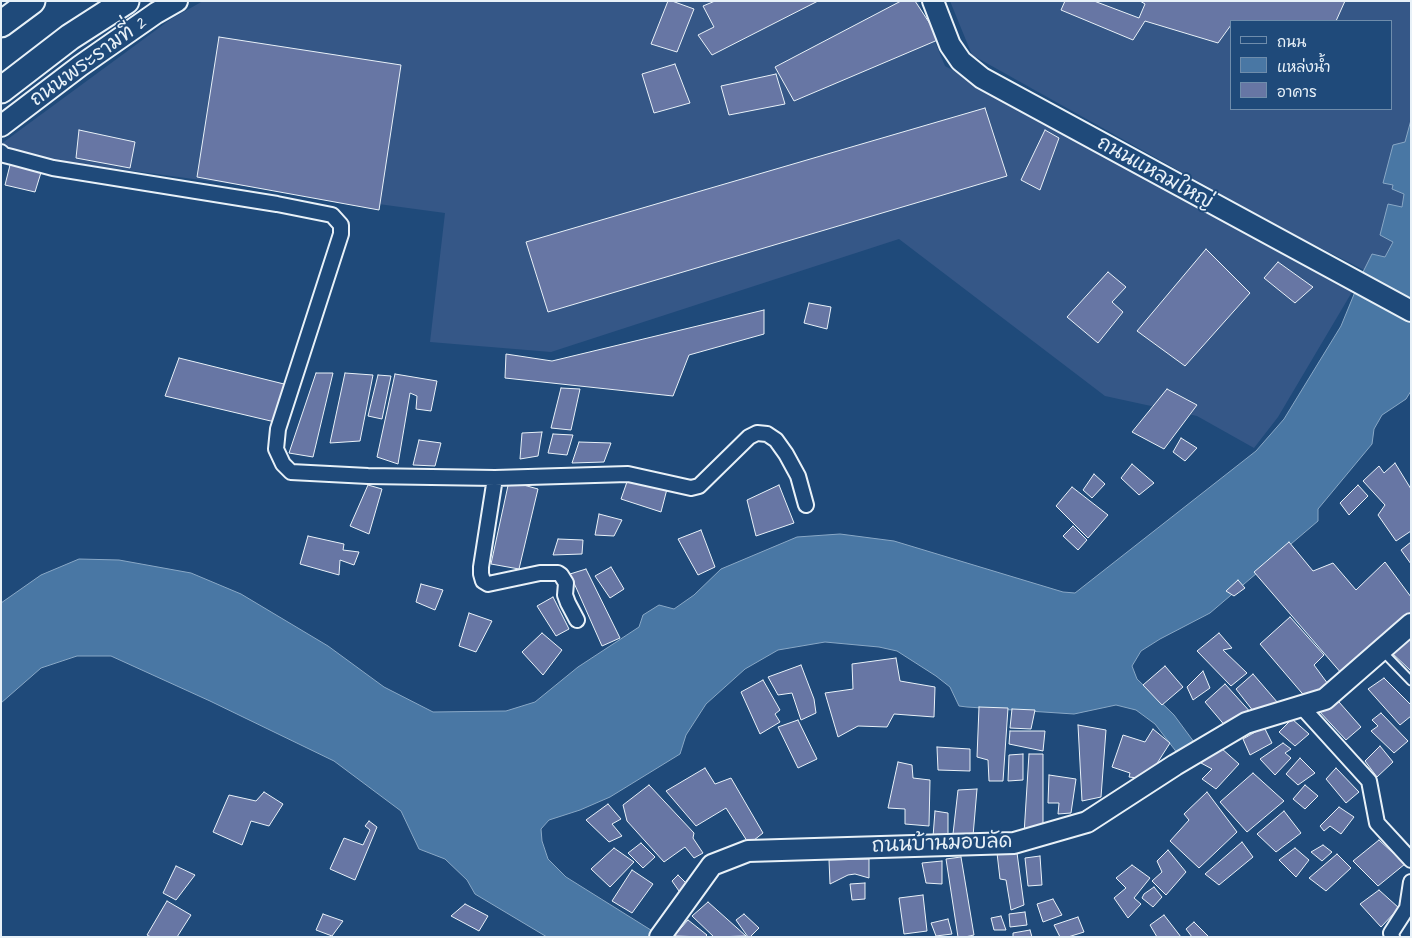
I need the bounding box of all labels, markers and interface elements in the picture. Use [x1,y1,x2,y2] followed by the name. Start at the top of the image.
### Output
[26,12,150,112] street label: ถนนพระรามที่ 2
[1230,20,1392,110] legend
[1277,33,1306,52] text: ถนน
[1277,58,1331,77] text: แหล่งน้ำ
[1277,83,1317,102] text: อาคาร
[1093,131,1217,215] street label: ถนนแหลมใหญ่
[871,830,1013,858] street label: ถนนบ้านมอบลัด

